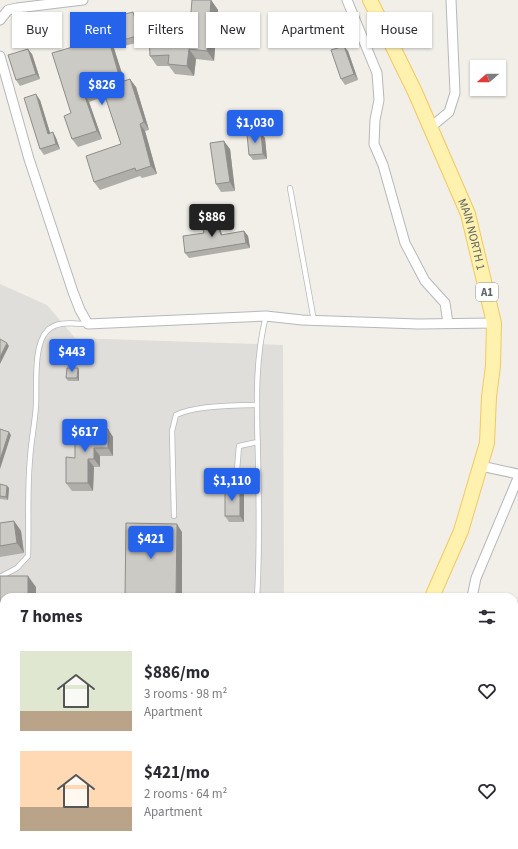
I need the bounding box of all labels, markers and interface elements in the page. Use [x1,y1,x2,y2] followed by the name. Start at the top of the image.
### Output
[12,12,62,48] chip: Buy
[70,12,126,48] chip: Rent
[134,12,198,48] chip: Filters
[206,12,260,48] chip: New
[268,12,359,48] chip: Apartment
[367,12,432,48] chip: House
[470,60,506,96] north arrow
[470,60,506,96] map controls
[78,72,126,106] pin: $826
[88,76,116,94] text: $826
[222,110,288,144] pin: $1,030
[236,114,274,132] text: $1,030
[453,196,489,272] street label: MAIN NORTH 1
[188,204,236,238] pin: $886
[198,208,226,226] text: $886
[476,283,498,301] road number: A1
[48,339,96,373] pin: $443
[58,343,86,361] text: $443
[61,419,109,453] pin: $617
[71,423,99,441] text: $617
[199,468,265,502] pin: $1,110
[213,472,251,490] text: $1,110
[127,526,175,560] pin: $421
[137,530,165,548] text: $421
[20,605,82,629] text: 7 homes
[476,606,498,628] icon: filters
[144,661,210,685] text: $886/mo
[52,667,100,715] icon: home
[476,680,498,702] icon: heart
[144,685,227,703] text: 3 rooms · 98 m²
[144,703,202,721] text: Apartment
[144,761,210,785] text: $421/mo
[52,767,100,815] icon: home
[476,780,498,802] icon: heart
[144,785,227,803] text: 2 rooms · 64 m²
[144,803,202,821] text: Apartment

